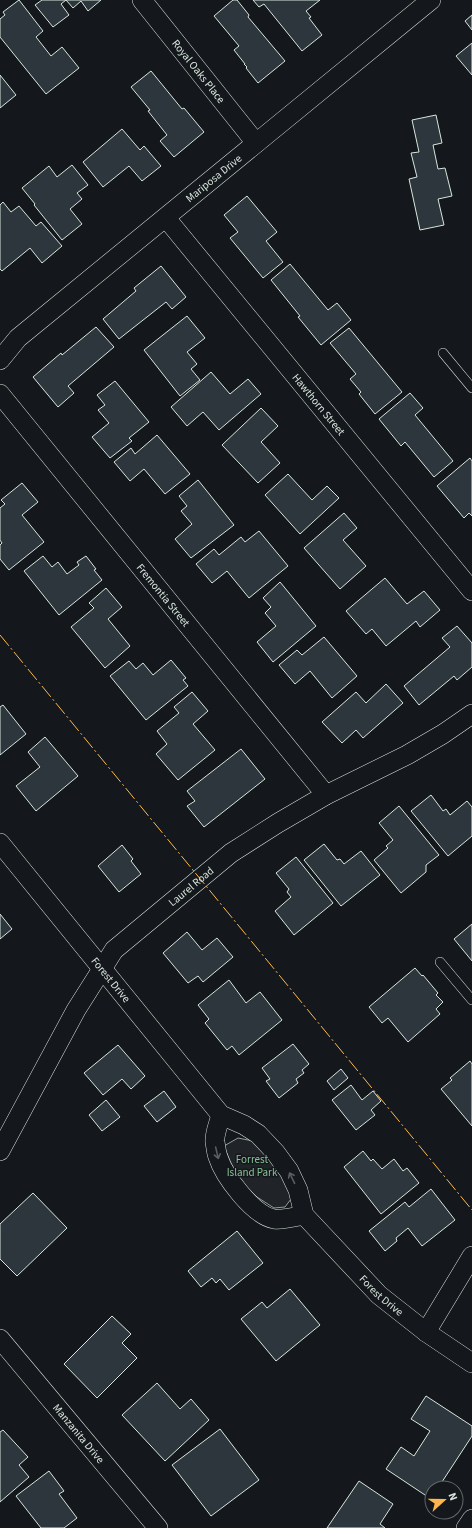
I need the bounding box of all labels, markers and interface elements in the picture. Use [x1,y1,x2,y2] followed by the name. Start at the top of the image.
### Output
[168,36,229,107] street label: Royal Oaks Place
[183,151,245,206] street label: Mariposa Drive
[289,371,349,439] street label: Hawthorn Street
[133,561,193,630] street label: Fremontia Street
[165,863,217,910] street label: Laurel Road
[88,954,134,1006] street label: Forest Drive
[214,1146,222,1159] one-way arrow
[227,1152,278,1180] park label: Forrest Island Park
[288,1172,295,1184] one-way arrow
[356,1272,407,1320] street label: Forest Drive
[49,1401,108,1467] street label: Manzanita Drive
[424,1480,464,1520] north arrow
[445,1490,461,1503] text: N

